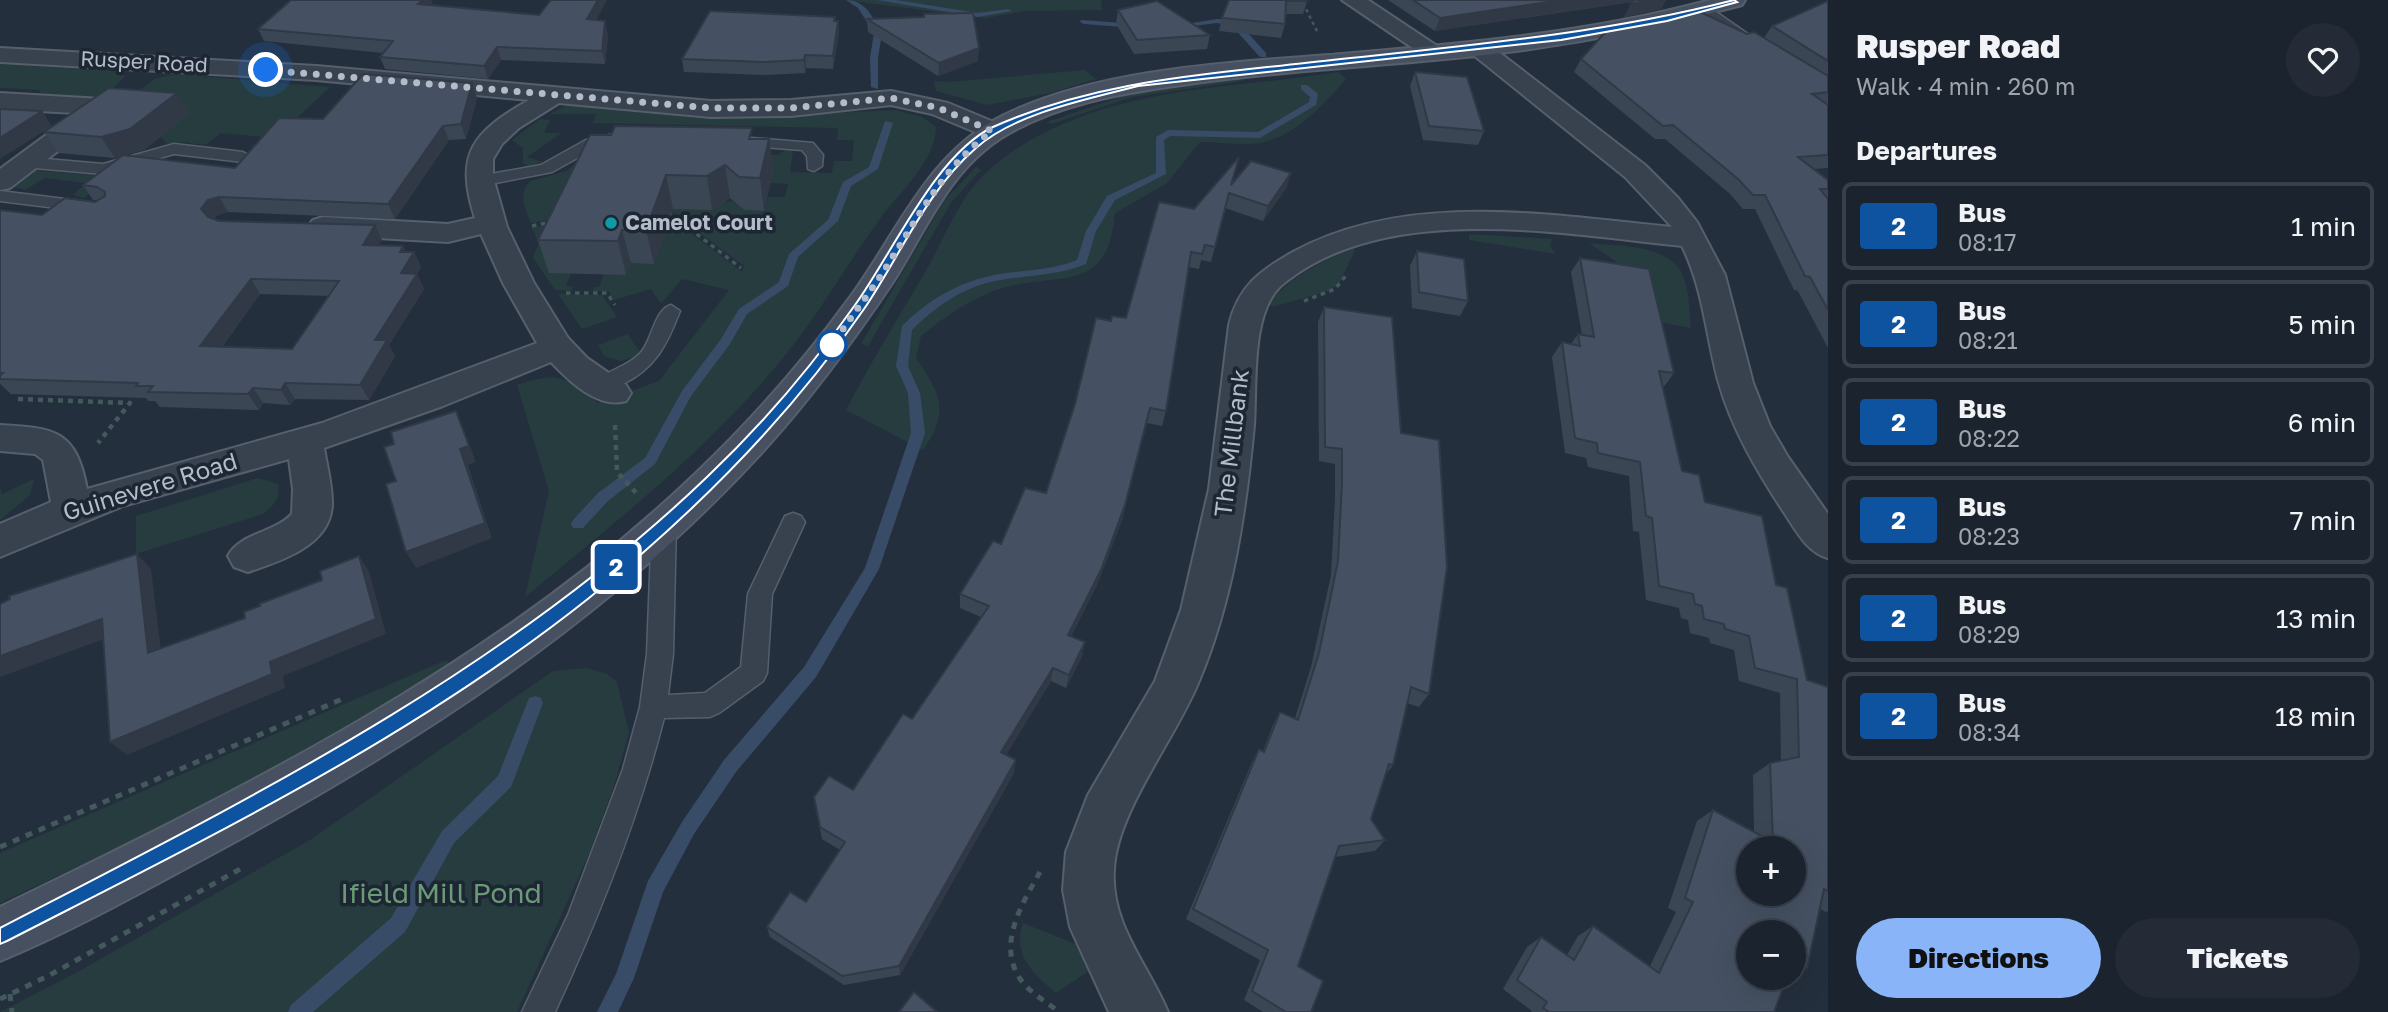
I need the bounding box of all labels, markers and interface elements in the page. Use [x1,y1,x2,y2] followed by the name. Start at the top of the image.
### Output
[2286,23,2360,97] button: heart
[1856,26,2060,65] text: Rusper Road
[80,45,208,77] street label: Rusper Road
[248,52,283,87] your location
[1856,72,2075,100] text: Walk · 4 min · 260 m
[1856,135,1997,166] text: Departures
[1958,197,2006,228] text: Bus
[625,209,773,235] place label: Camelot Court
[1891,211,1906,240] text: 2
[2291,211,2356,242] text: 1 min
[603,215,619,231] marker: Camelot Court
[1958,228,2017,256] text: 08:17
[1958,295,2006,326] text: Bus
[1891,309,1906,338] text: 2
[2288,309,2356,340] text: 5 min
[1958,326,2018,354] text: 08:21
[817,330,847,360] unlabelled marker
[1207,367,1254,518] street label: The Millbank
[1958,393,2006,424] text: Bus
[1891,407,1906,436] text: 2
[2288,407,2356,438] text: 6 min
[1958,424,2020,452] text: 08:22
[59,445,240,526] street label: Guinevere Road
[1958,491,2006,522] text: Bus
[1891,505,1906,534] text: 2
[2290,505,2356,536] text: 7 min
[1958,522,2020,550] text: 08:23
[593,544,639,590] line badge: 2
[609,552,623,581] text: 2
[1958,589,2006,620] text: Bus
[1891,603,1906,632] text: 2
[2276,603,2356,634] text: 13 min
[1958,620,2020,648] text: 08:29
[1958,687,2006,718] text: Bus
[1891,701,1906,730] text: 2
[2275,701,2356,732] text: 18 min
[1958,718,2021,746] text: 08:34
[1736,836,1806,990] map controls
[1736,836,1806,906] button: +
[340,876,542,909] park label: Ifield Mill Pond
[1856,918,2101,998] button: Directions
[2115,918,2360,998] button: Tickets
[1736,920,1806,990] button: −

